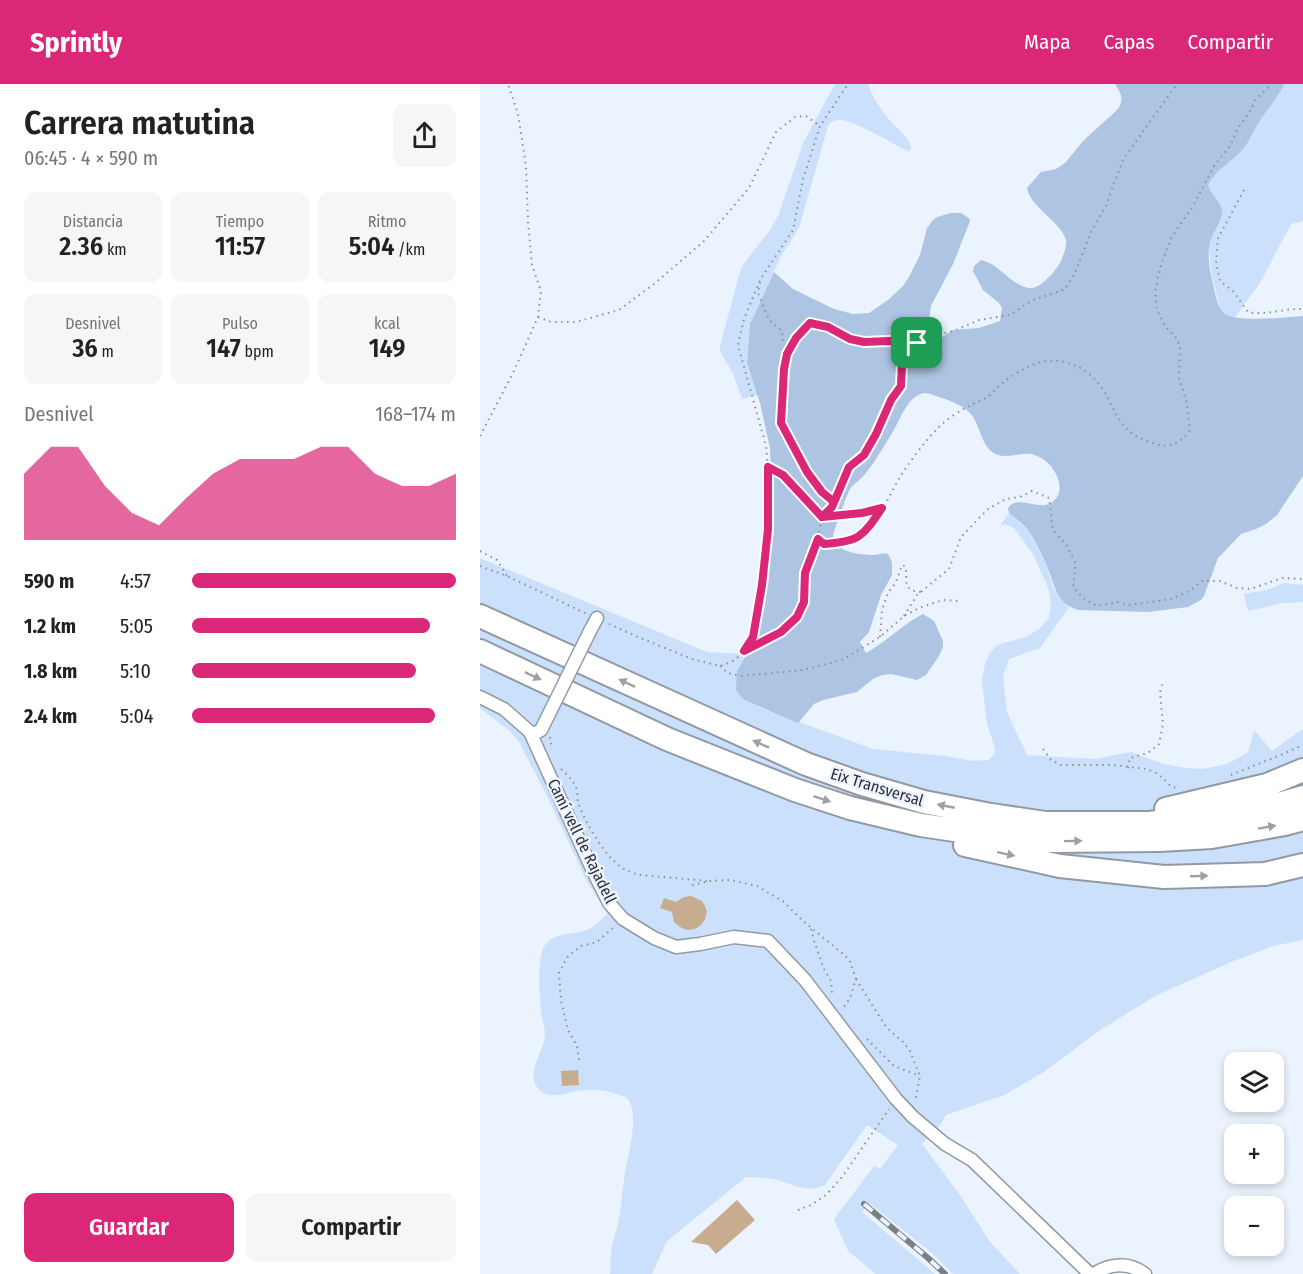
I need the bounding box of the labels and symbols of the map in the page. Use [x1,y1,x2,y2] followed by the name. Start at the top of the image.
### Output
[891,317,942,368] pin
[524,671,541,680] one-way arrow
[619,679,636,688] one-way arrow
[752,739,770,749] one-way arrow
[828,764,926,810] street label: Eix Transversal
[544,776,620,906] street label: Camí vell de Rajadell
[813,795,831,805] one-way arrow
[936,801,955,810] one-way arrow
[1258,822,1277,831] one-way arrow
[1064,836,1083,846] one-way arrow
[996,850,1015,860] one-way arrow
[1189,872,1208,881] one-way arrow

